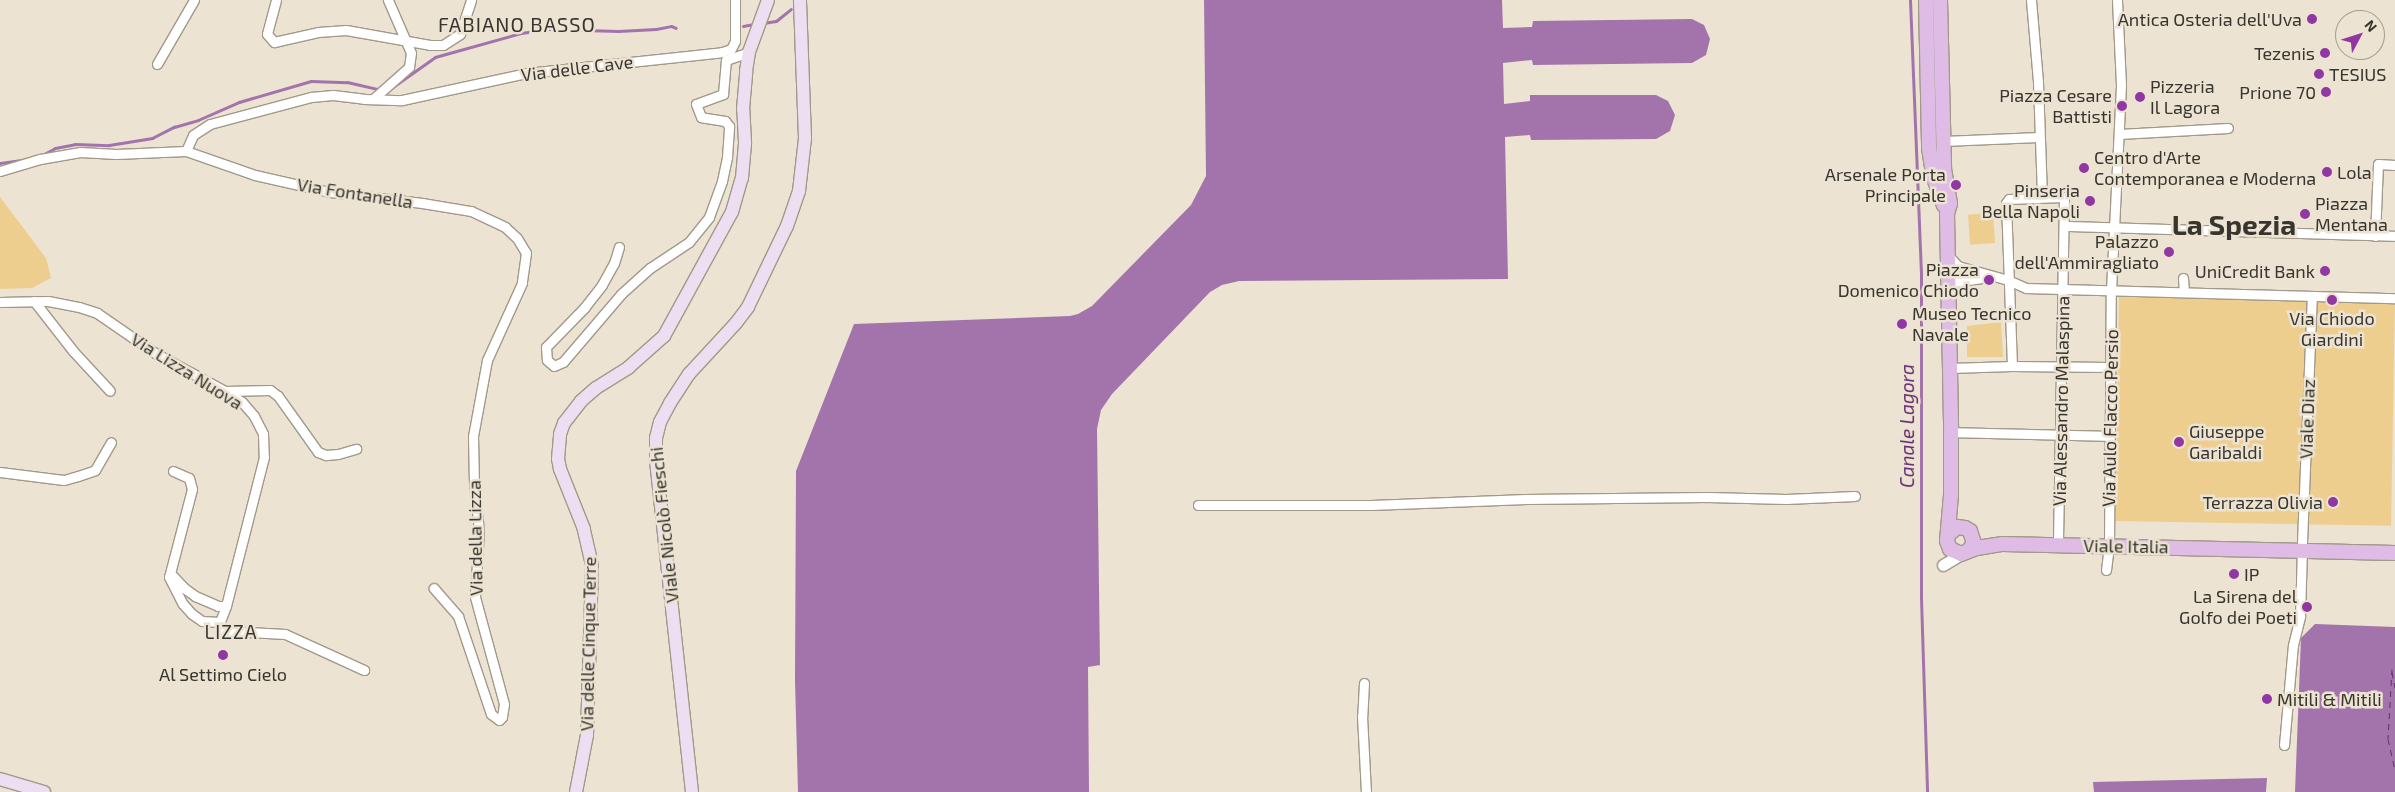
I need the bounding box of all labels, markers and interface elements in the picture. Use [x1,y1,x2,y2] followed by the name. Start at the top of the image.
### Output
[2118,8,2302,30] place label: Antica Osteria dell'Uva
[2335,10,2385,60] north arrow
[436,12,598,36] district label: FABIANO BASSO
[2306,13,2318,25] marker: Antica Osteria dell'Uva
[2361,16,2381,35] text: N
[2254,42,2315,64] place label: Tezenis
[2319,47,2331,59] marker: Tezenis
[520,50,634,86] street label: Via delle Cave
[2329,63,2386,85] place label: TESIUS
[2313,68,2325,80] marker: TESIUS
[2150,76,2221,118] place label: Pizzeria Il Lagora
[2239,81,2316,103] place label: Prione 70
[1999,85,2112,128] place label: Piazza Cesare Battisti
[2320,86,2332,98] marker: Prione 70
[2134,91,2146,103] marker: Pizzeria Il Lagora
[2116,100,2128,112] marker: Piazza Cesare Battisti
[2094,147,2316,190] place label: Centro d'Arte Contemporanea e Moderna
[2337,161,2372,183] place label: Lola
[2078,162,2090,174] marker: Centro d'Arte Contemporanea e Moderna
[1825,164,1946,206] place label: Arsenale Porta Principale
[2321,166,2333,178] marker: Lola
[296,173,414,213] street label: Via Fontanella
[1950,179,1962,191] marker: Arsenale Porta Principale
[1982,180,2080,222] place label: Pinseria Bella Napoli
[2315,193,2388,235] place label: Piazza Mentana
[2084,195,2096,207] marker: Pinseria Bella Napoli
[2172,207,2296,241] district label: La Spezia
[2299,208,2311,220] marker: Piazza Mentana
[2014,231,2159,274] place label: Palazzo dell'Ammiragliato
[2163,246,2175,258] marker: Palazzo dell'Ammiragliato
[1838,259,1979,302] place label: Piazza Domenico Chiodo
[2195,260,2315,282] place label: UniCredit Bank
[2319,265,2331,277] marker: UniCredit Bank
[1983,274,1995,286] marker: Piazza Domenico Chiodo
[2326,294,2338,306] marker: Via Chiodo Giardini
[2048,295,2074,507] street label: Via Alessandro Malaspina
[1912,303,2032,346] place label: Museo Tecnico Navale
[2289,308,2375,350] place label: Via Chiodo Giardini
[1896,318,1908,330] marker: Museo Tecnico Navale
[127,328,247,414] street label: Via Lizza Nuova
[2098,329,2122,507] street label: Via Aulo Flacco Persio
[1896,364,1918,488] water label: Canale Lagora
[2295,379,2319,459] street label: Viale Diaz
[2189,421,2264,464] place label: Giuseppe Garibaldi
[2173,436,2185,448] marker: Giuseppe Garibaldi
[645,446,683,604] street label: Viale Nicolò Fieschi
[463,480,487,596] street label: Via della Lizza
[2203,491,2323,513] place label: Terrazza Olivia
[2327,496,2339,508] marker: Terrazza Olivia
[2083,534,2169,558] street label: Viale Italia
[576,556,600,732] street label: Via delle Cinque Terre
[2244,563,2259,585] place label: IP
[2228,568,2240,580] marker: IP
[2179,586,2297,628] place label: La Sirena del Golfo dei Poeti
[2301,601,2313,613] marker: La Sirena del Golfo dei Poeti
[204,621,258,643] district label: LIZZA
[217,649,229,661] marker: Al Settimo Cielo
[159,663,287,685] place label: Al Settimo Cielo
[2277,688,2382,710] place label: Mitili & Mitili
[2261,693,2273,705] marker: Mitili & Mitili

